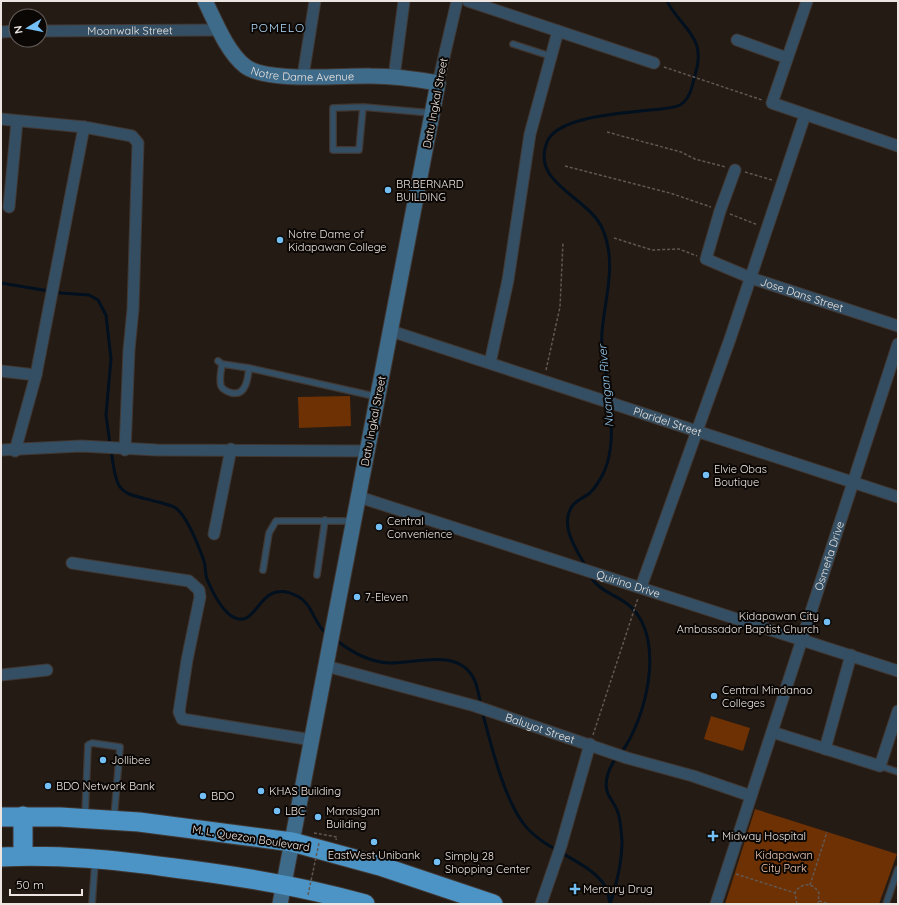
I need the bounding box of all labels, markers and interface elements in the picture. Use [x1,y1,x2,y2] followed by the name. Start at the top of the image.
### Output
[8,8,48,48] north arrow
[251,20,305,35] district label: POMELO
[87,23,173,38] street label: Moonwalk Street
[11,25,26,35] text: N
[419,56,451,149] street label: Datu Ingkal Street
[249,63,354,84] street label: Notre Dame Avenue
[396,177,464,204] place label: BR.BERNARD BUILDING
[383,185,393,195] marker: BR.BERNARD BUILDING
[288,227,387,254] place label: Notre Dame of Kidapawan College
[275,235,285,245] marker: Notre Dame of Kidapawan College
[759,275,845,315] street label: Jose Dans Street
[594,343,617,428] water label: Nuangan River
[357,374,389,467] street label: Datu Ingkal Street
[632,404,704,439] street label: Plaridel Street
[714,462,767,489] place label: Elvie Obas Boutique
[701,470,711,480] marker: Elvie Obas Boutique
[387,514,452,541] place label: Central Convenience
[811,519,847,593] street label: Osmeña Drive
[374,522,384,532] marker: Central Convenience
[595,567,662,601] street label: Quirino Drive
[365,590,408,604] place label: 7-Eleven
[352,592,362,602] marker: 7-Eleven
[677,609,819,636] place label: Kidapawan City Ambassador Baptist Church
[822,617,832,627] marker: Kidapawan City Ambassador Baptist Church
[722,683,813,710] place label: Central Mindanao Colleges
[709,691,719,701] marker: Central Mindanao Colleges
[504,710,577,747] street label: Baluyot Street
[111,753,150,767] place label: Jollibee
[98,755,108,765] marker: Jollibee
[56,779,155,793] place label: BDO Network Bank
[43,781,53,791] marker: BDO Network Bank
[269,784,341,798] place label: KHAS Building
[256,786,266,796] marker: KHAS Building
[211,789,235,803] place label: BDO
[198,791,208,801] marker: BDO
[285,804,305,818] place label: LBC
[326,804,380,831] place label: Marasigan Building
[272,806,282,816] marker: LBC
[313,812,323,822] marker: Marasigan Building
[191,822,311,854] street label: M. L. Quezon Boulevard
[722,829,806,843] place label: Midway Hospital
[707,830,719,842] marker: Midway Hospital
[369,837,379,847] marker: EastWest Unibank
[328,848,420,862] place label: EastWest Unibank
[755,848,813,875] park label: Kidapawan City Park
[445,849,531,876] place label: Simply 28 Shopping Center
[432,857,442,867] marker: Simply 28 Shopping Center
[10,871,82,897] scale bar
[16,877,44,892] text: 50 m
[583,882,653,896] place label: Mercury Drug
[570,884,580,894] marker: Mercury Drug

